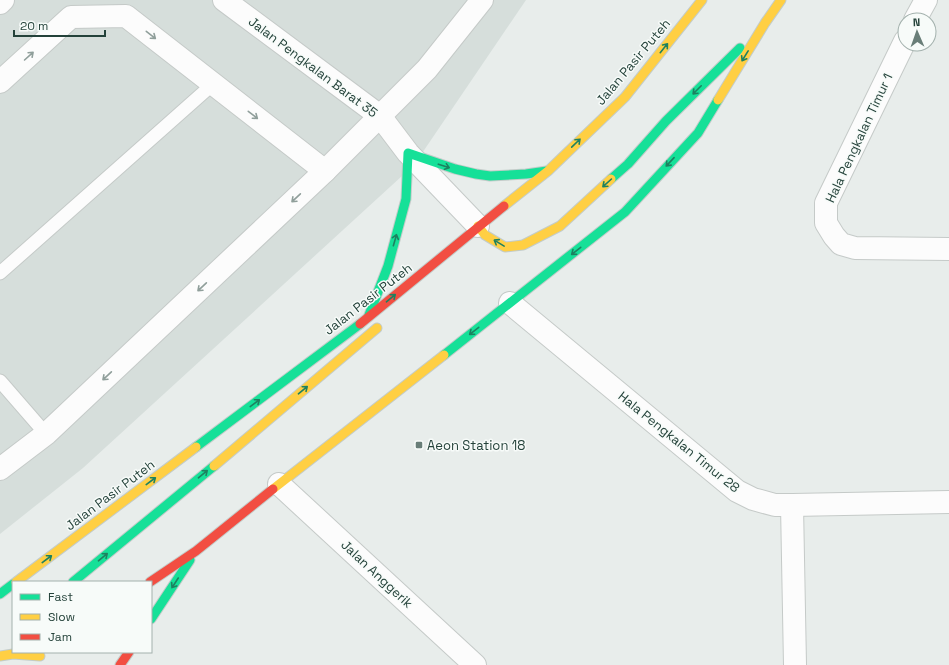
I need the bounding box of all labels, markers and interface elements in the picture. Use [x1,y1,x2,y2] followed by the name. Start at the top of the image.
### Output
[14,12,105,38] scale bar
[897,12,937,52] north arrow
[245,13,381,121] street label: Jalan Pengkalan Barat 35
[592,15,674,109] street label: Jalan Pasir Puteh
[913,15,921,29] text: N
[20,18,48,34] text: 20 m
[145,31,156,40] one-way arrow
[659,42,668,53] one-way arrow
[740,50,748,62] one-way arrow
[24,51,34,61] one-way arrow
[822,71,896,205] street label: Hala Pengkalan Timur 1
[692,85,702,95] one-way arrow
[248,111,259,120] one-way arrow
[571,139,581,148] one-way arrow
[666,157,675,167] one-way arrow
[438,162,450,170] one-way arrow
[602,179,612,188] one-way arrow
[292,193,302,202] one-way arrow
[392,234,399,247] one-way arrow
[493,239,505,247] one-way arrow
[570,246,581,255] one-way arrow
[320,259,416,339] street label: Jalan Pasir Puteh
[197,282,207,292] one-way arrow
[386,294,397,303] one-way arrow
[468,327,479,336] one-way arrow
[102,372,112,381] one-way arrow
[298,386,308,395] one-way arrow
[615,388,743,496] street label: Hala Pengkalan Timur 28
[249,398,260,407] one-way arrow
[427,437,525,454] place label: Aeon Station 18
[414,440,424,450] marker: Aeon Station 18
[62,456,158,534] street label: Jalan Pasir Puteh
[198,470,209,479] one-way arrow
[145,476,156,485] one-way arrow
[337,536,417,612] street label: Jalan Anggerik
[98,553,109,562] one-way arrow
[41,554,52,563] one-way arrow
[170,577,178,589] one-way arrow
[12,581,152,653] legend
[48,589,73,605] text: Fast
[48,609,75,625] text: Slow
[48,629,72,645] text: Jam

